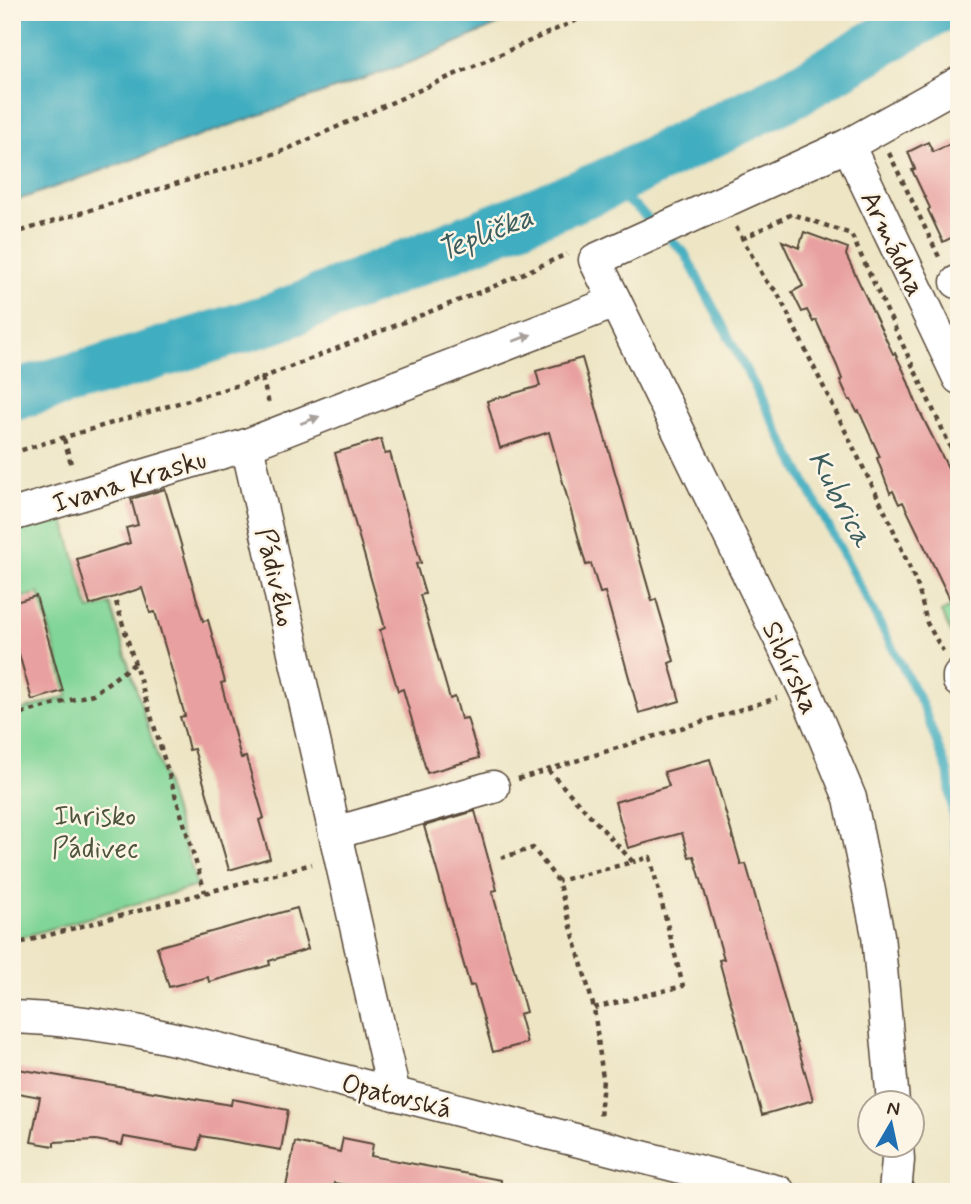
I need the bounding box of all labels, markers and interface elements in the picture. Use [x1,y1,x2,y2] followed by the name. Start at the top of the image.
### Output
[850,185,933,303] street label: Armádna
[432,197,539,271] water label: Teplička
[512,333,533,344] one-way arrow
[300,414,321,425] one-way arrow
[48,441,211,523] street label: Ivana Krasku
[798,444,882,555] water label: Kubrica
[245,525,304,630] street label: Pádivého
[752,616,827,721] street label: Sibírska
[52,799,138,868] park label: Ihrisko Pádivec
[337,1066,455,1129] street label: Opatovská
[856,1088,926,1158] north arrow
[885,1095,902,1122] text: N

